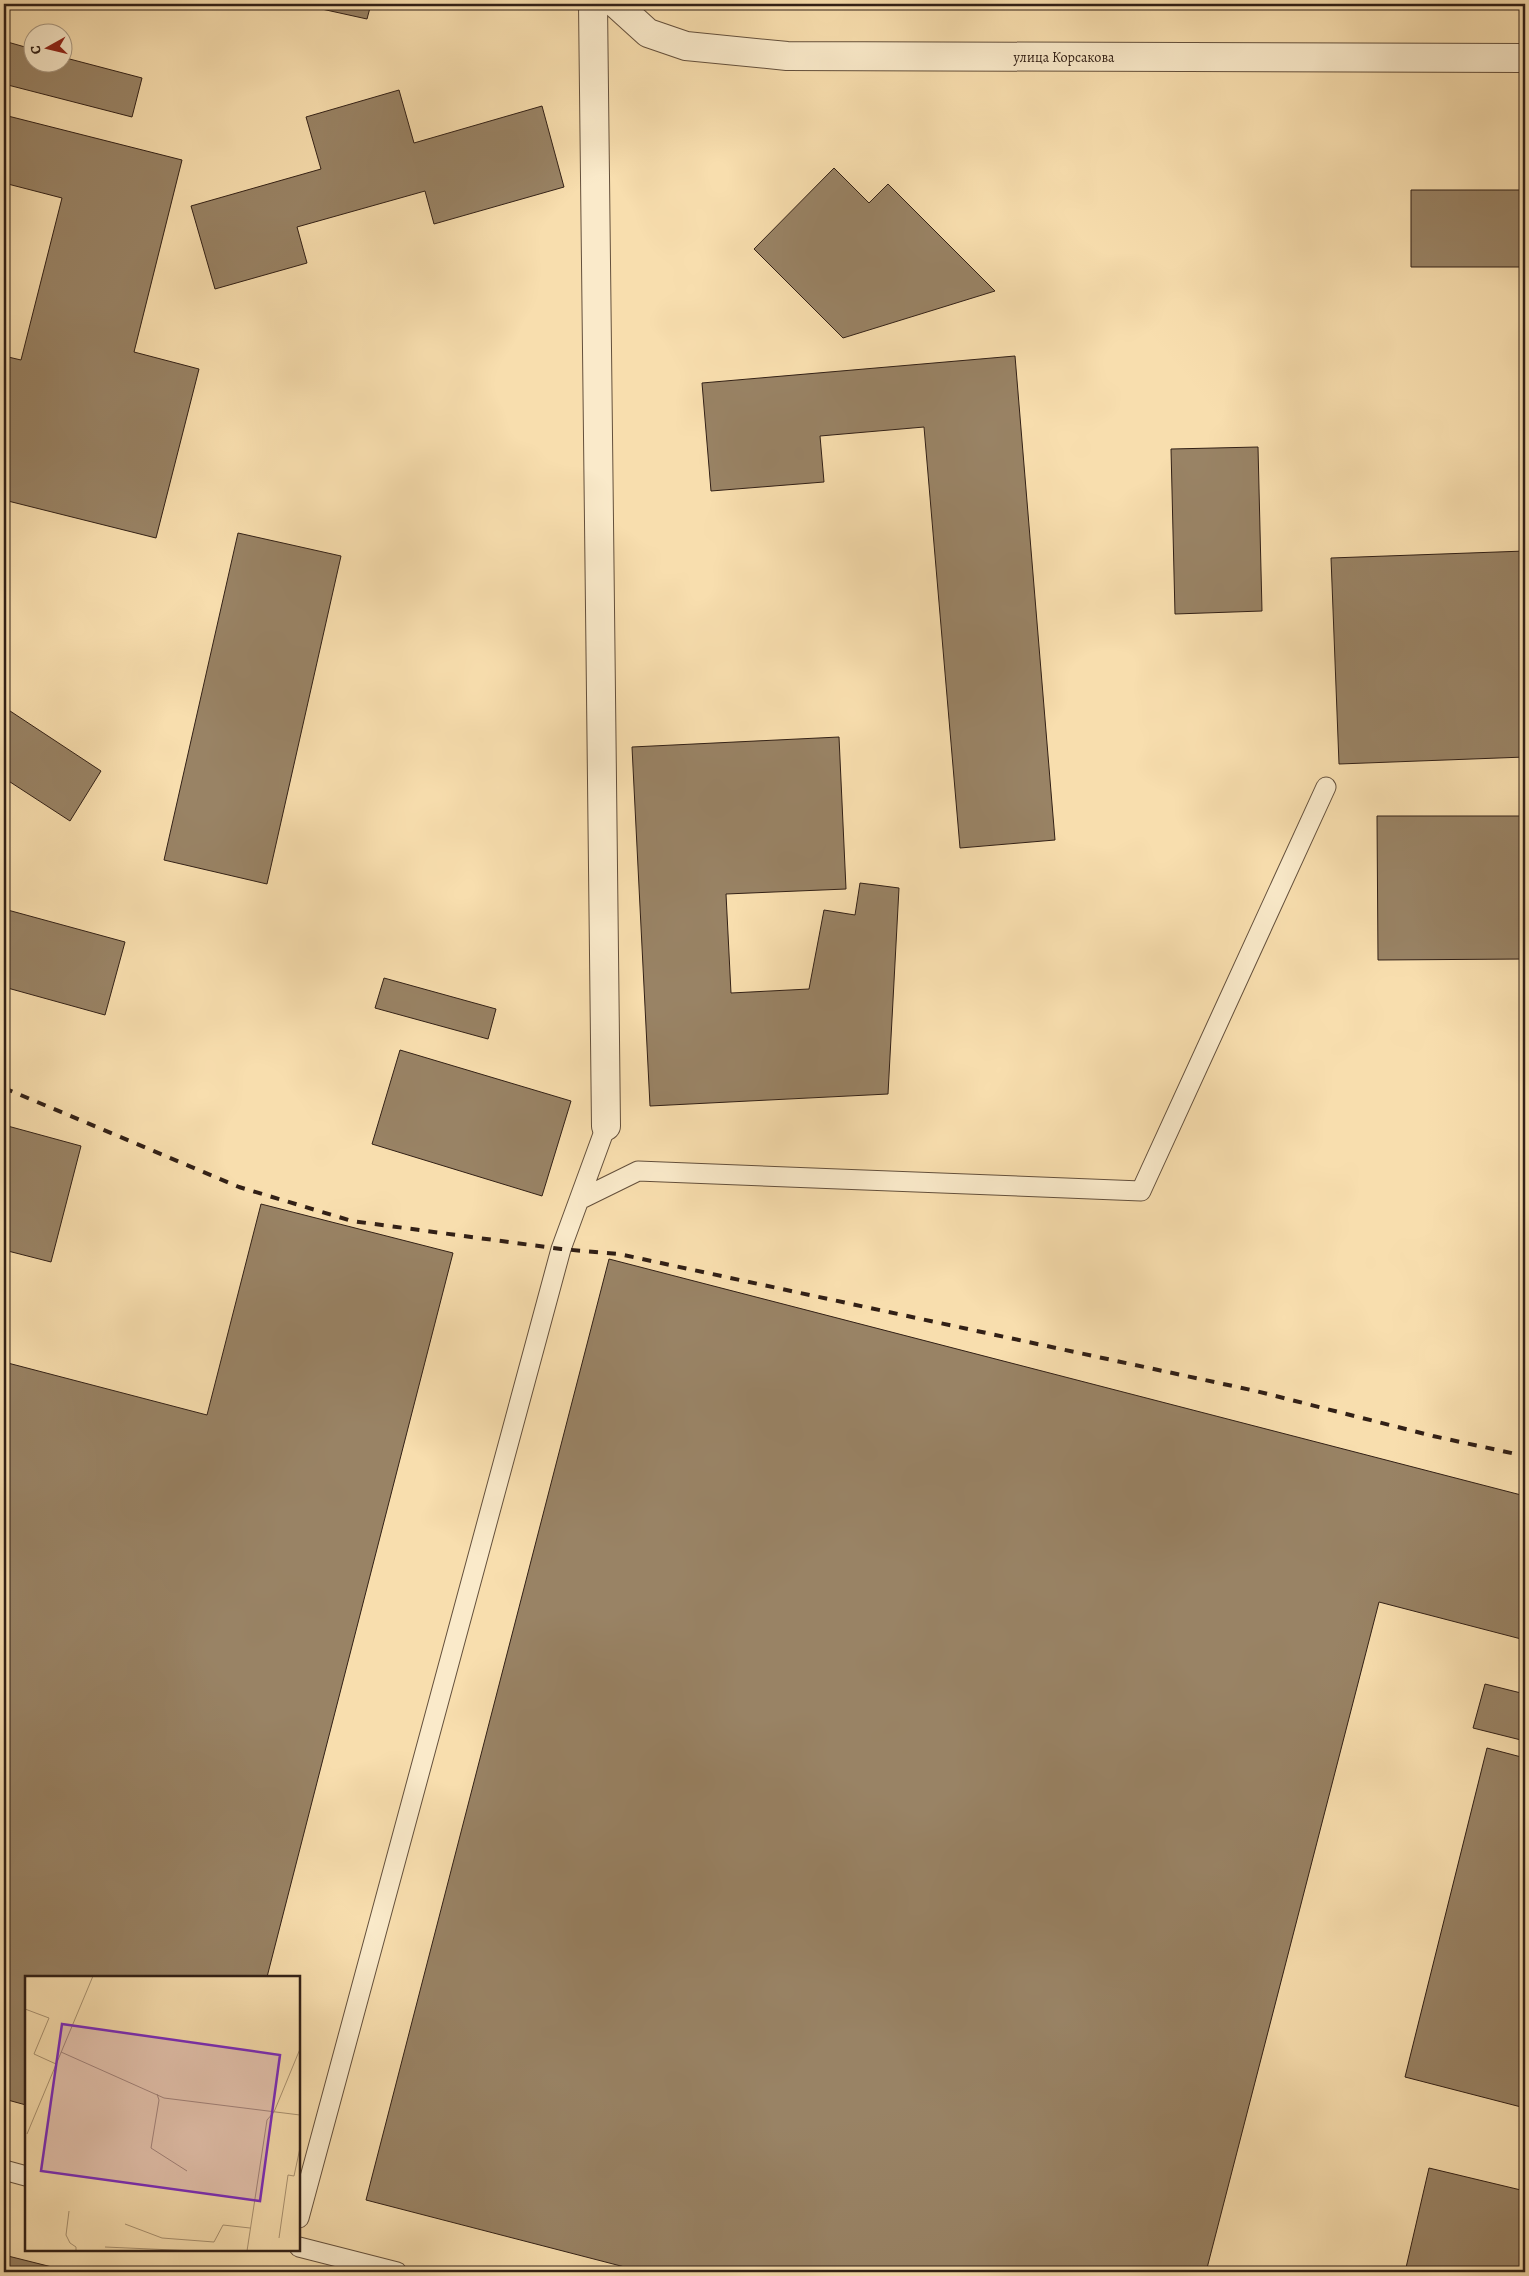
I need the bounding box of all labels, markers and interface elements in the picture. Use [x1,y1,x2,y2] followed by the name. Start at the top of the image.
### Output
[22,22,72,72] north arrow
[26,44,46,55] text: С
[1012,48,1115,67] street label: улица Корсакова
[25,1976,300,2251] inset map

